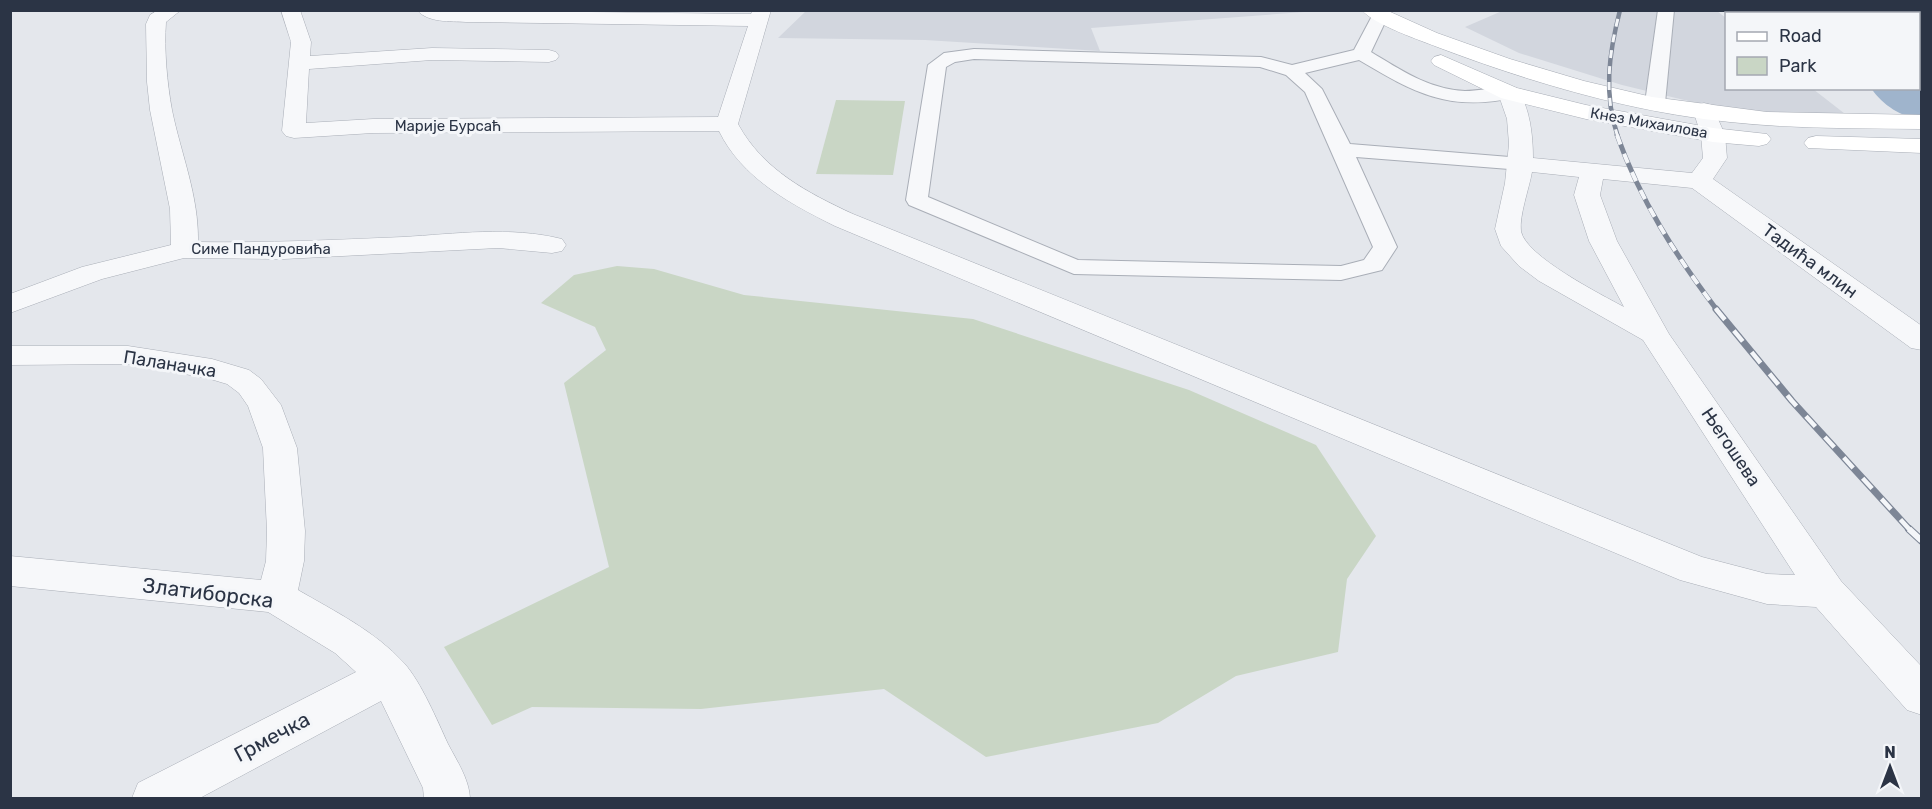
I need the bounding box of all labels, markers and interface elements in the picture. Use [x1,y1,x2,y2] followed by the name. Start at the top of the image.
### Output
[1725,12,1920,90] legend
[1779,25,1822,47] text: Road
[1779,55,1817,77] text: Park
[1589,104,1709,142] street label: Кнез Михаилова
[395,117,501,135] street label: Марије Бурсаћ
[1758,219,1862,303] street label: Тадића млин
[191,240,331,258] street label: Симе Пандуровића
[122,346,218,382] street label: Паланачка
[1697,403,1765,491] street label: Његошева
[141,572,275,613] street label: Златиборска
[230,706,314,767] street label: Грмечка
[1860,737,1920,797] north arrow
[1884,743,1896,762] text: N

